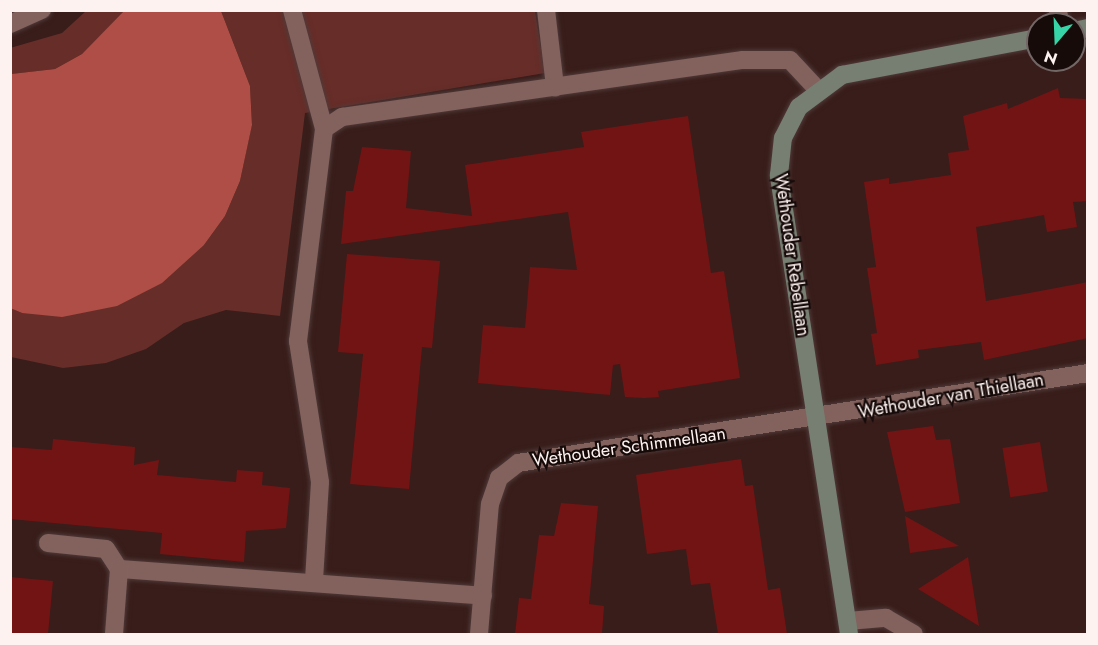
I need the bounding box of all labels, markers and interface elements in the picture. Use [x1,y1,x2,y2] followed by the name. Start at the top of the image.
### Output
[1026,12,1086,72] north arrow
[1041,45,1060,71] text: N
[770,172,814,338] street label: Wethouder Rebellaan
[857,369,1045,423] street label: Wethouder van Thiellaan
[531,423,727,471] street label: Wethouder Schimmellaan

